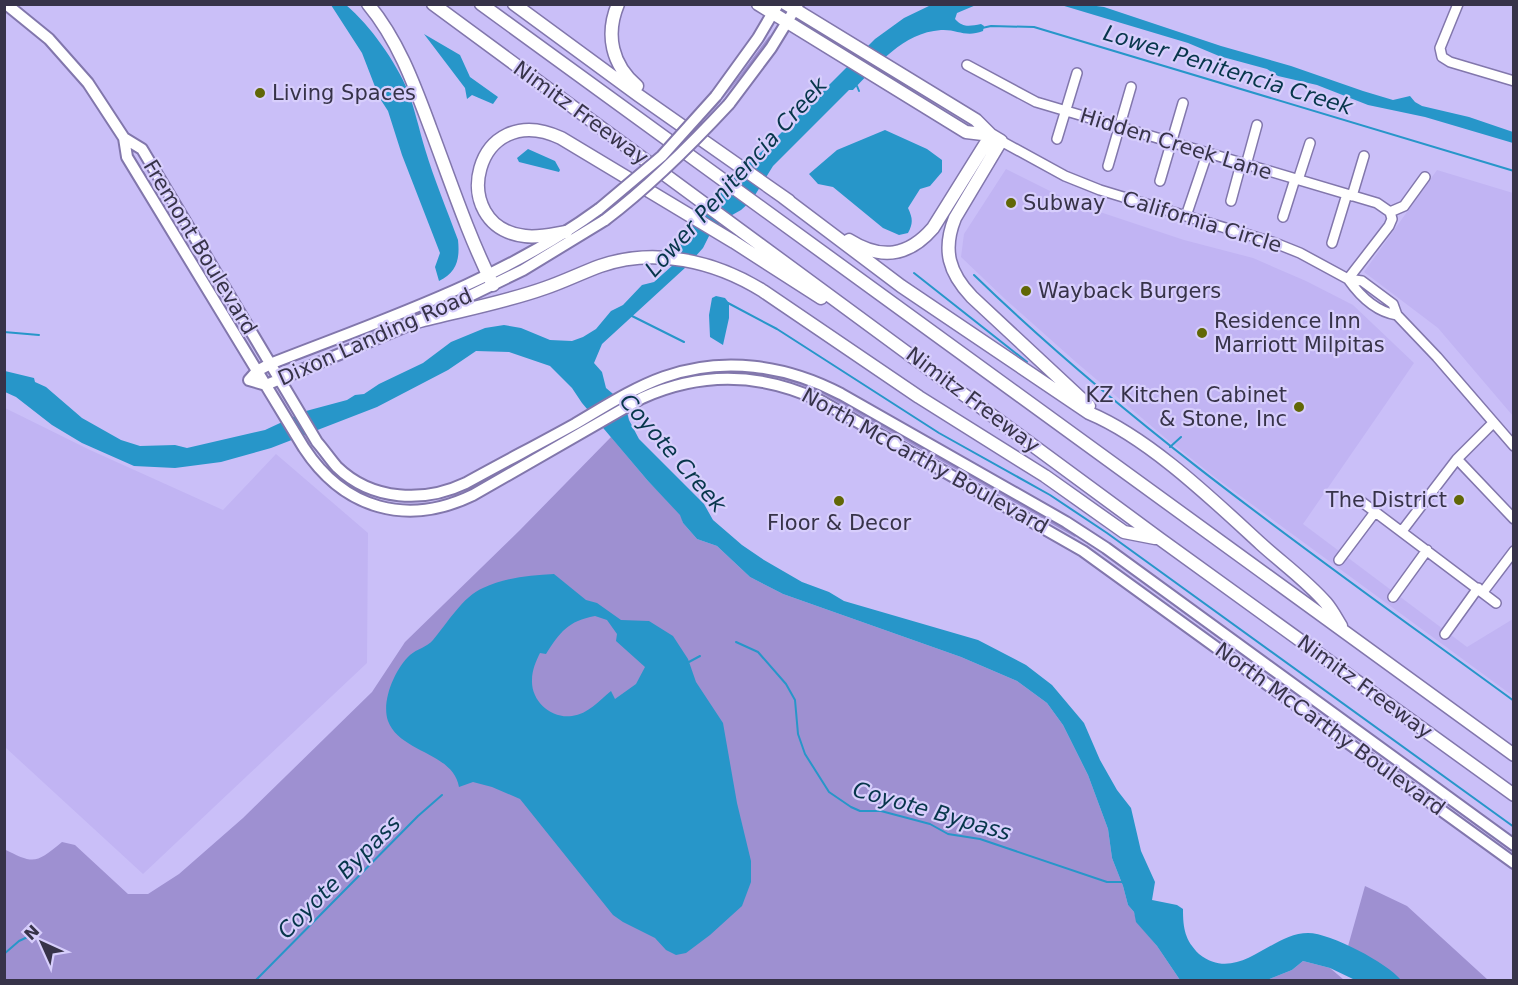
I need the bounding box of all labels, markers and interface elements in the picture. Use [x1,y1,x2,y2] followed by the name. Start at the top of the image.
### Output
[1100,20,1357,120] water label: Lower Penitencia Creek
[509,56,653,170] street label: Nimitz Freeway
[640,71,833,282] water label: Lower Penitencia Creek
[272,81,416,105] place label: Living Spaces
[253,86,267,100] marker: Living Spaces
[1077,103,1275,185] street label: Hidden Creek Lane
[138,155,262,339] street label: Fremont Boulevard
[1119,186,1285,258] street label: California Circle
[1023,191,1105,215] place label: Subway
[1004,196,1018,210] marker: Subway
[1038,279,1221,303] place label: Wayback Burgers
[274,283,476,391] street label: Dixon Landing Road
[1019,284,1033,298] marker: Wayback Burgers
[1214,309,1385,357] place label: Residence Inn Marriott Milpitas
[1195,326,1209,340] marker: Residence Inn Marriott Milpitas
[902,342,1044,458] street label: Nimitz Freeway
[798,383,1052,539] street label: North McCarthy Boulevard
[1085,383,1287,431] place label: KZ Kitchen Cabinet & Stone, Inc
[615,389,732,518] water label: Coyote Creek
[1292,400,1306,414] marker: KZ Kitchen Cabinet & Stone, Inc
[1325,488,1447,512] place label: The District
[1452,493,1466,507] marker: The District
[832,494,846,508] marker: Floor & Decor
[767,511,911,535] place label: Floor & Decor
[1293,630,1437,744] street label: Nimitz Freeway
[1210,638,1450,820] street label: North McCarthy Boulevard
[850,777,1014,845] water label: Coyote Bypass
[273,811,405,943] water label: Coyote Bypass
[12,913,72,973] north arrow
[20,921,43,944] text: N

